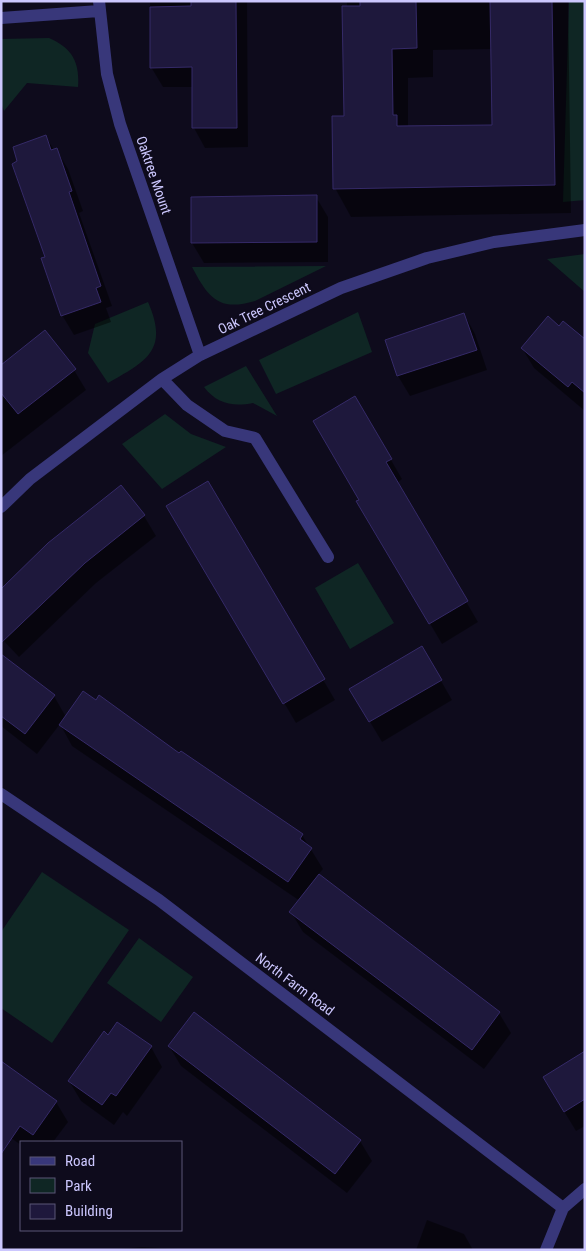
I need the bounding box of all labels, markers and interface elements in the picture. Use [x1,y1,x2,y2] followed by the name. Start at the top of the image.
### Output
[133,134,175,216] street label: Oaktree Mount
[215,279,313,337] street label: Oak Tree Crescent
[253,949,337,1019] street label: North Farm Road
[20,1141,182,1231] legend
[65,1152,95,1170] text: Road
[65,1177,92,1195] text: Park
[65,1202,113,1220] text: Building

